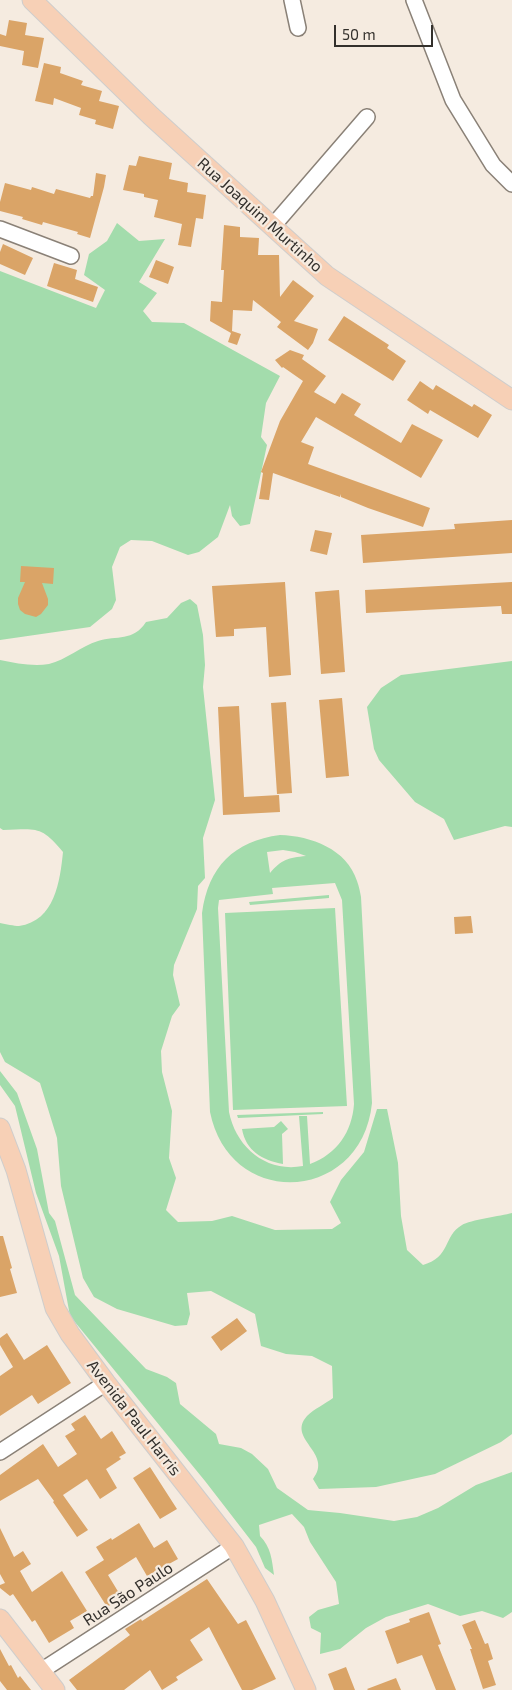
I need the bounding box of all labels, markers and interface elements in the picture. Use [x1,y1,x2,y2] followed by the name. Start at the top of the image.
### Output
[337,15,436,47] scale bar
[342,25,376,43] text: 50 m
[193,154,327,276] street label: Rua Joaquim Murtinho
[83,1356,185,1480] street label: Avenida Paul Harris
[80,1558,176,1630] street label: Rua São Paulo

